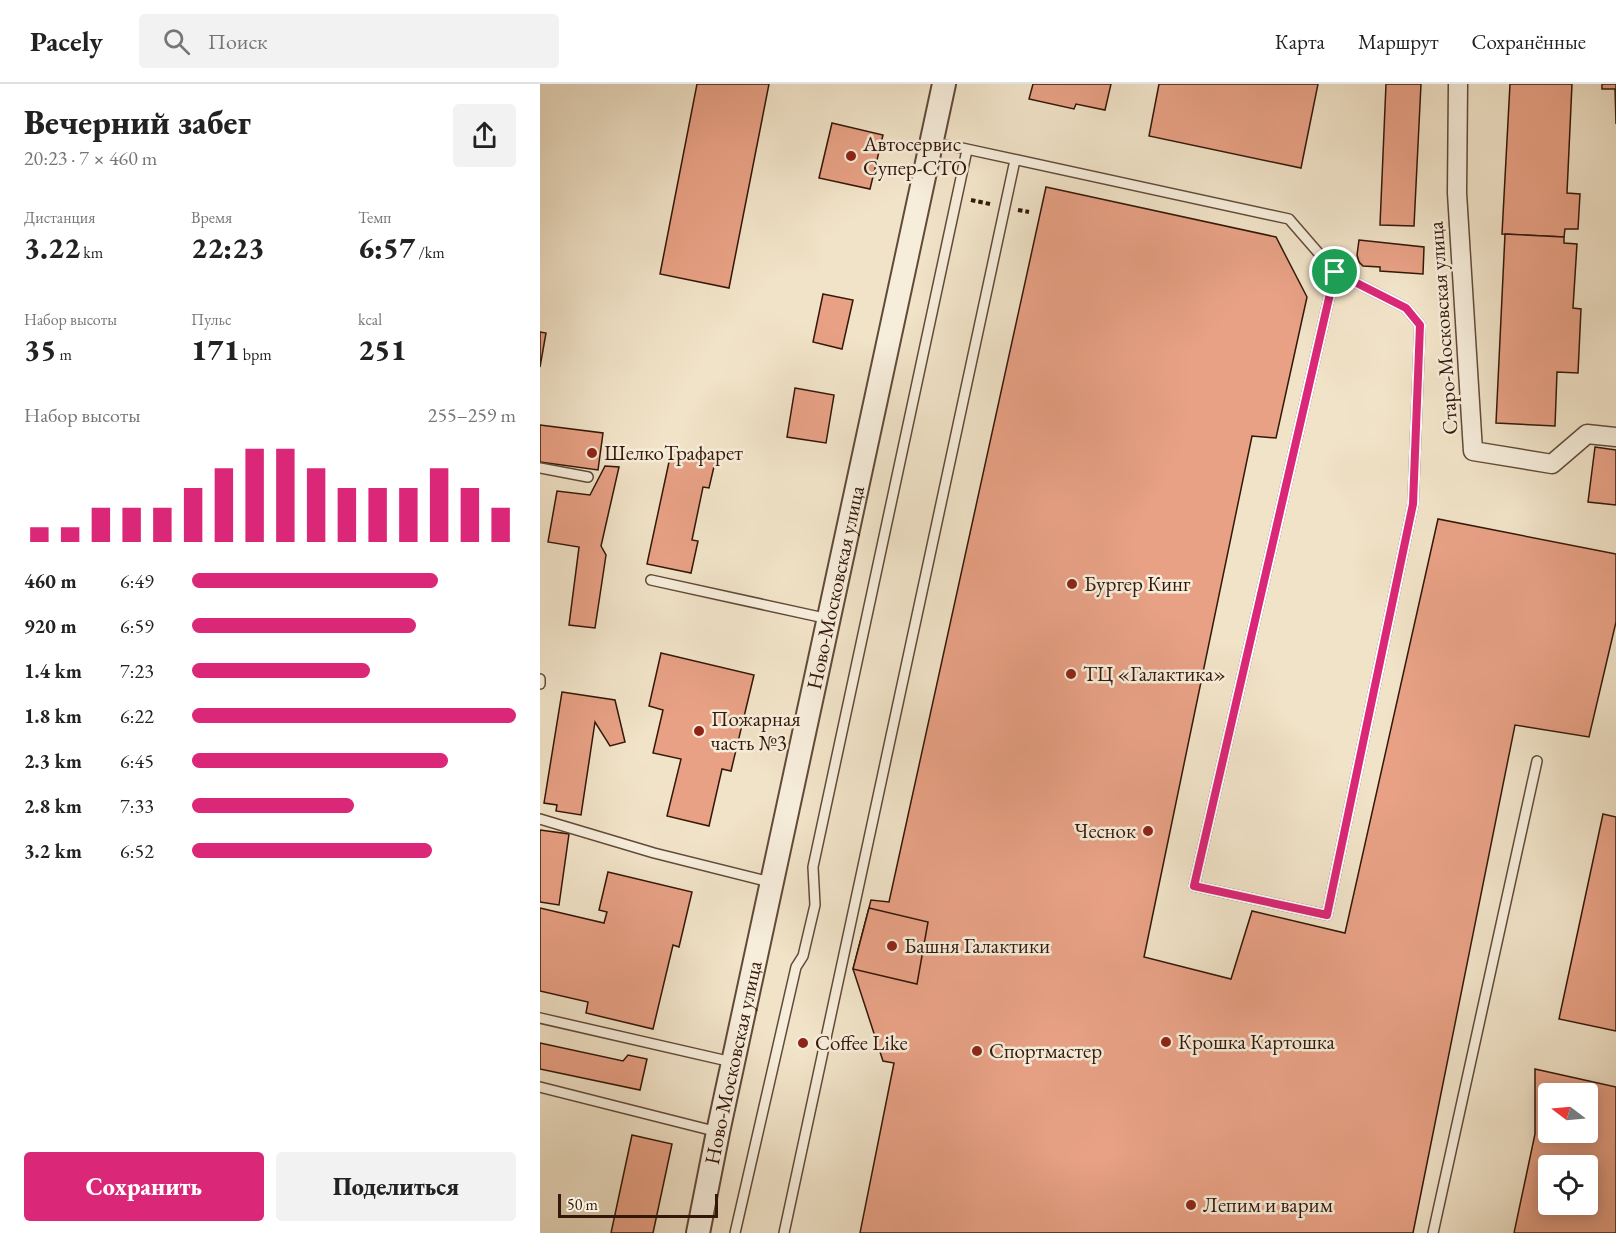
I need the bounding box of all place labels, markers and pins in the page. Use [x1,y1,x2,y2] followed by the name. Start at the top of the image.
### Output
[862,130,967,181] place label: Автосервис Супер-СТО
[844,149,858,163] marker: Автосервис Супер-СТО
[1309,246,1360,297] pin
[604,439,743,466] place label: ШелкоТрафарет
[585,446,599,460] marker: ШелкоТрафарет
[1084,570,1191,597] place label: Бургер Кинг
[1065,577,1079,591] marker: Бургер Кинг
[1083,660,1226,687] place label: ТЦ «Галактика»
[1064,667,1078,681] marker: ТЦ «Галактика»
[711,705,801,756] place label: Пожарная часть №3
[692,724,706,738] marker: Пожарная часть №3
[1074,817,1136,844] place label: Чеснок
[1141,824,1155,838] marker: Чеснок
[904,932,1050,959] place label: Башня Галактики
[885,939,899,953] marker: Башня Галактики
[1178,1028,1335,1055] place label: Крошка Картошка
[815,1029,908,1056] place label: Coffee Like
[1159,1035,1173,1049] marker: Крошка Картошка
[796,1036,810,1050] marker: Coffee Like
[989,1037,1102,1064] place label: Спортмастер
[970,1044,984,1058] marker: Спортмастер
[1203,1191,1333,1218] place label: Лепим и варим
[1184,1198,1198,1212] marker: Лепим и варим

